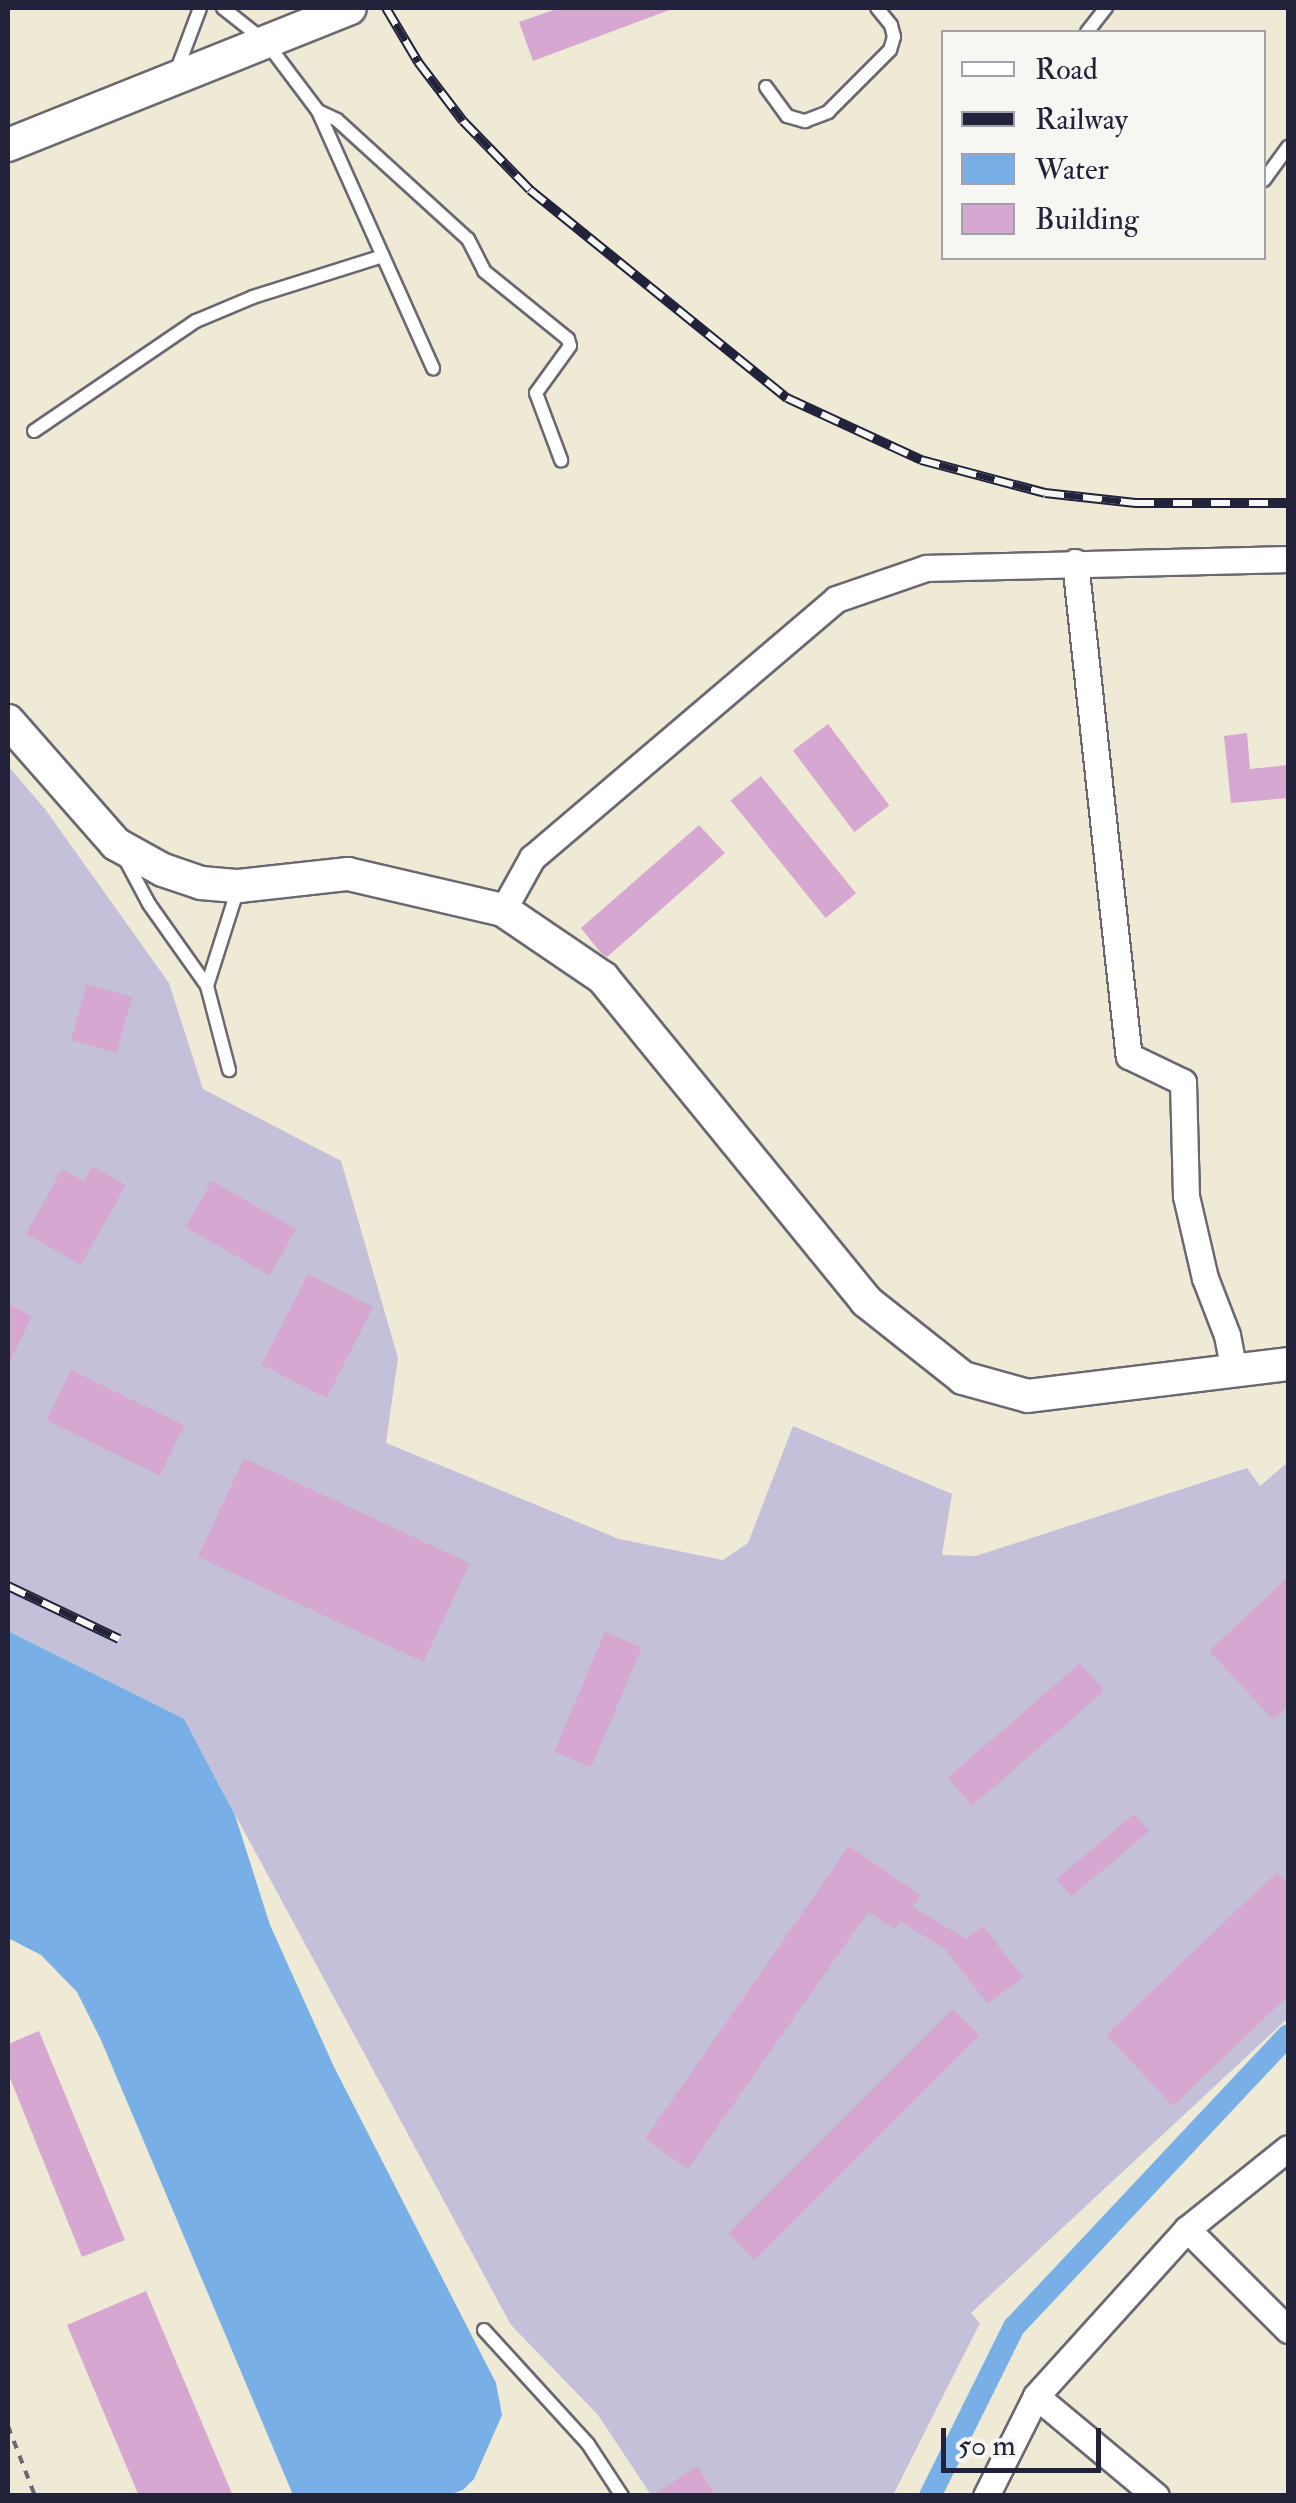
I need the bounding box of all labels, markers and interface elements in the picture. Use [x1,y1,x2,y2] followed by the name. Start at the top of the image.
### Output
[941,30,1266,260] legend
[1035,51,1098,88] text: Road
[1035,101,1128,138] text: Railway
[1035,151,1109,188] text: Water
[1035,201,1139,238] text: Building
[946,2408,1106,2470] scale bar
[958,2427,1016,2464] text: 50 m

